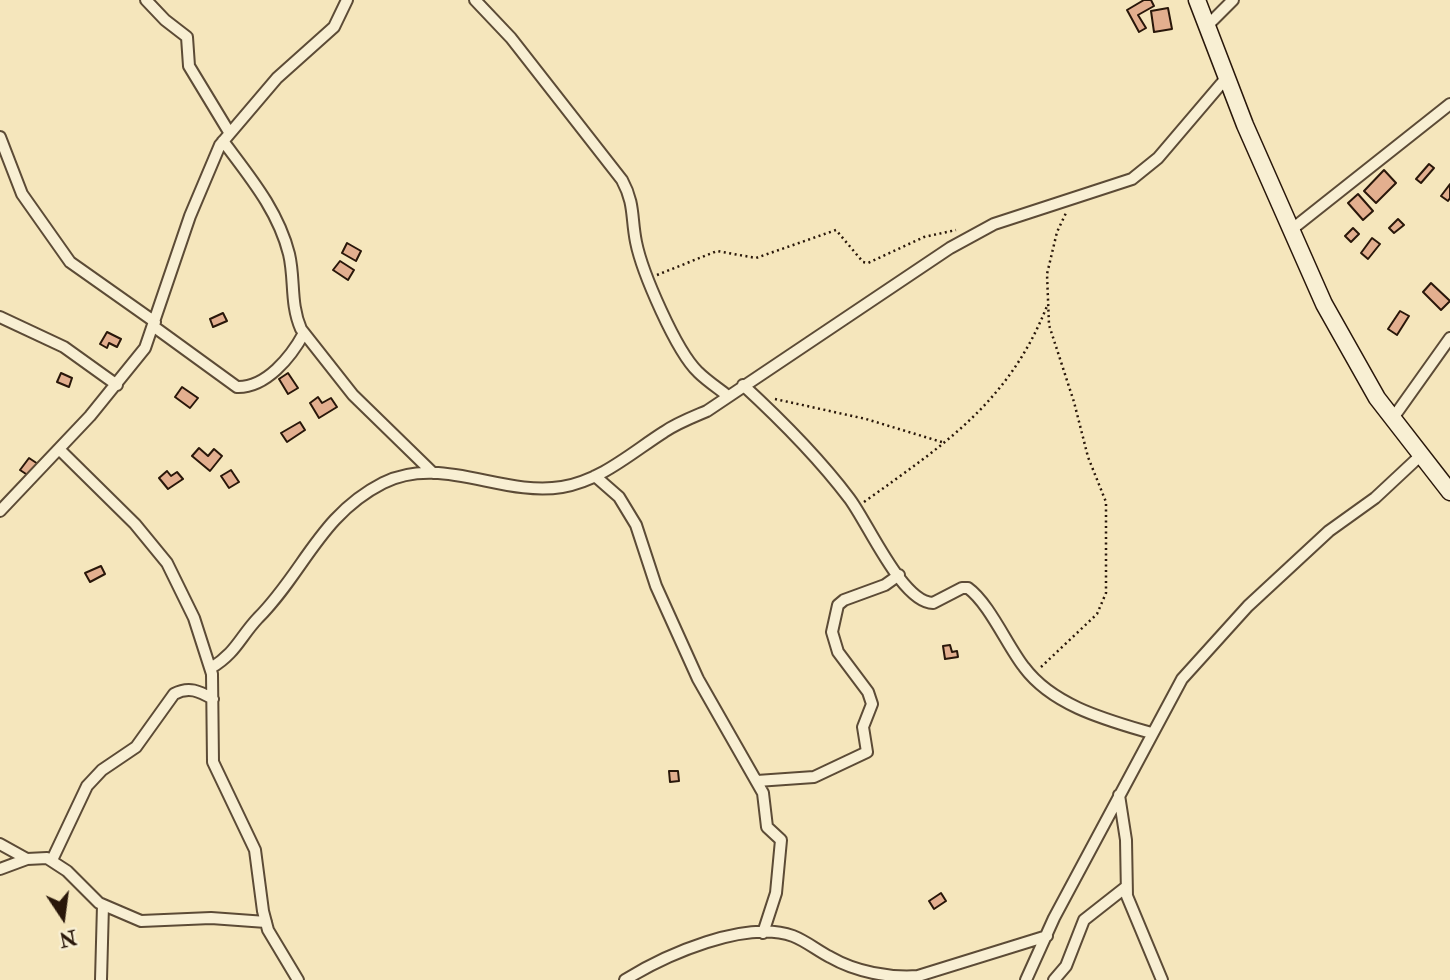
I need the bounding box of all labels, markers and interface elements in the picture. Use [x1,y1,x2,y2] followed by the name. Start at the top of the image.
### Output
[28,882,98,952] north arrow
[57,924,79,951] text: N

